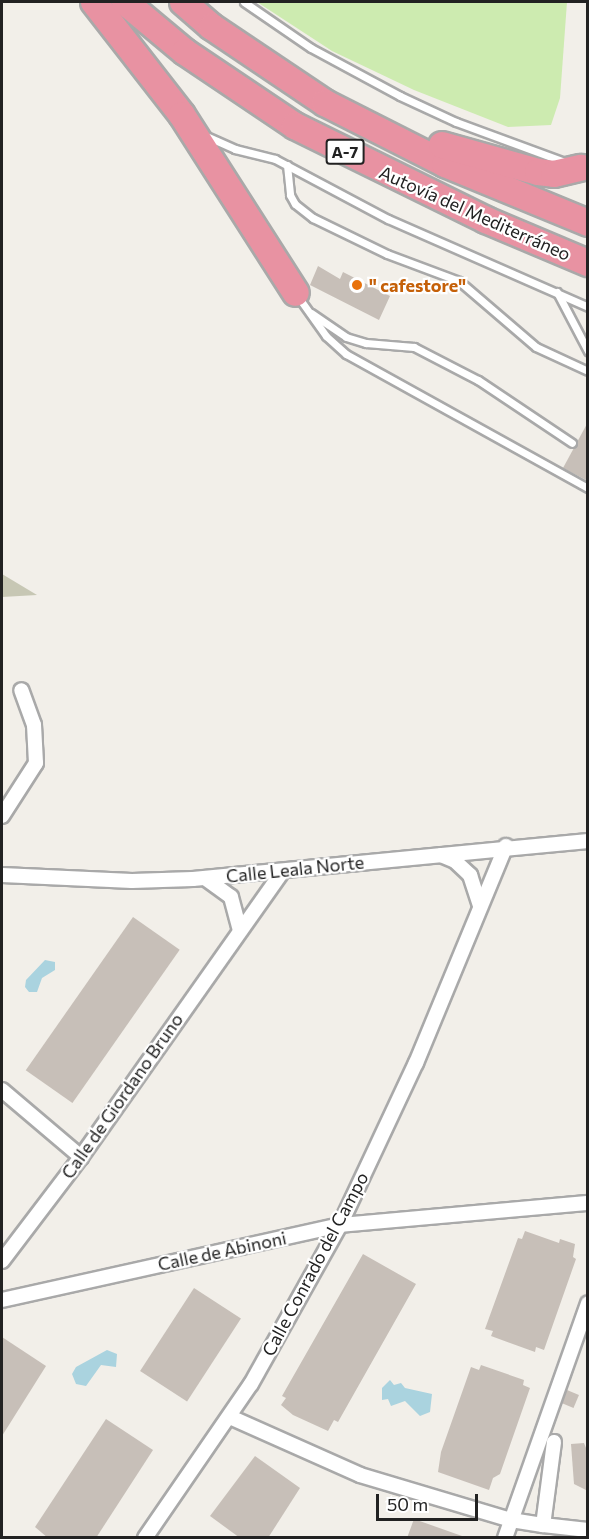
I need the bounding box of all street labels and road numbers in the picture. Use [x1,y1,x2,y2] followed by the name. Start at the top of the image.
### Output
[326,139,364,165] road number: A-7
[376,161,574,265] street label: Autovía del Mediterráneo
[225,851,365,887] street label: Calle Leala Norte
[57,1009,187,1183] street label: Calle de Giordano Bruno
[257,1168,373,1360] street label: Calle Conrado del Campo
[156,1227,288,1275] street label: Calle de Abinoni

